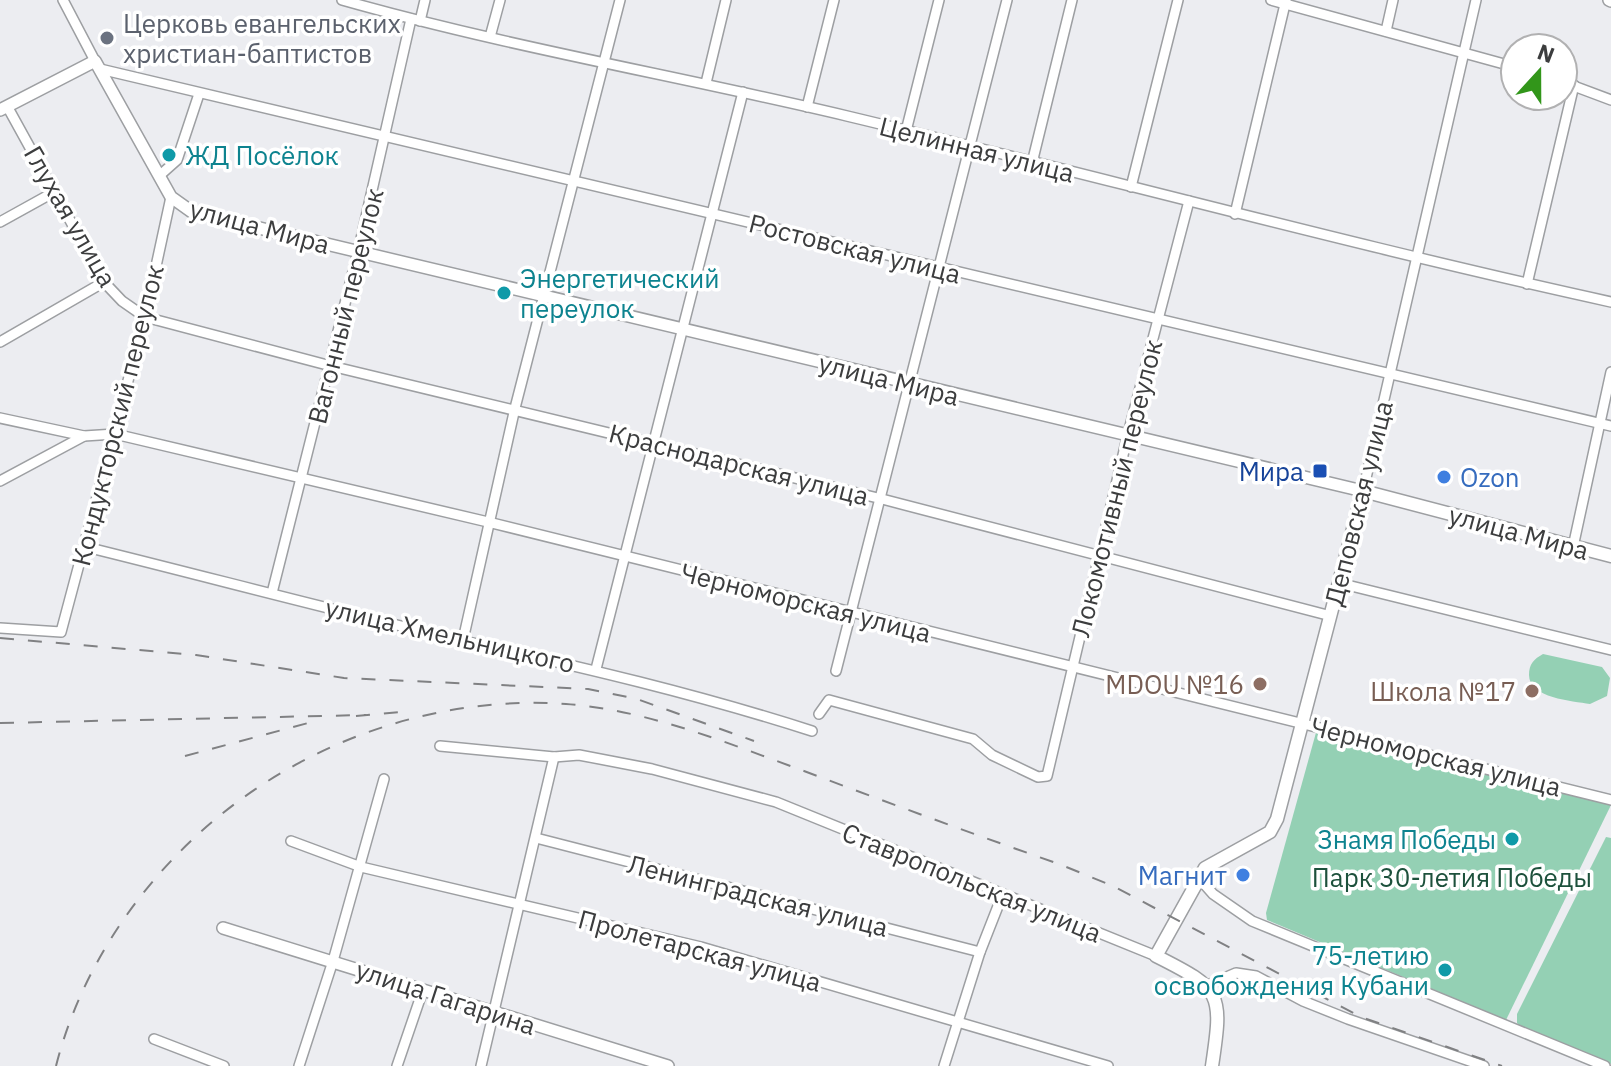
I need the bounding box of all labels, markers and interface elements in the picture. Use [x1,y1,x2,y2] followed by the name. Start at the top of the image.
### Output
[123,6,401,70] place label: Церковь евангельских христиан-баптистов
[98,29,116,47] marker: Церковь евангельских христиан-баптистов
[1499,32,1579,112] north arrow
[1534,36,1559,69] text: N
[876,108,1078,190] street label: Целинная улица
[185,138,339,172] place label: ЖД Посёлок
[17,139,125,293] street label: Глухая улица
[160,146,178,164] marker: ЖД Посёлок
[299,185,391,427] street label: Вагонный переулок
[186,191,334,261] street label: улица Мира
[746,205,965,291] street label: Ростовская улица
[63,261,171,569] street label: Кондукторский переулок
[520,261,720,325] place label: Энергетический переулок
[495,284,513,302] marker: Энергетический переулок
[1063,336,1169,640] street label: Локомотивный переулок
[815,345,963,413] street label: улица Мира
[1316,397,1400,609] street label: Деповская улица
[606,415,873,513] street label: Краснодарская улица
[1239,454,1304,488] place label: Мира
[1460,460,1520,494] place label: Ozon
[1311,462,1329,480] marker: Мира
[1435,468,1453,486] marker: Ozon
[1445,497,1593,567] street label: улица Мира
[677,554,935,650] street label: Черноморская улица
[322,590,578,680] street label: улица Хмельницкого
[1105,667,1244,701] place label: MDOU №16
[1370,674,1516,708] place label: Школа №17
[1251,675,1269,693] marker: MDOU №16
[1523,682,1541,700] marker: Школа №17
[1307,708,1565,804] street label: Черноморская улица
[837,814,1107,950] street label: Ставропольская улица
[1317,822,1496,856] place label: Знамя Победы
[1503,830,1521,848] marker: Знамя Победы
[624,846,892,944] street label: Ленинградская улица
[1138,858,1227,892] place label: Магнит
[1312,860,1592,894] park label: Парк 30-летия Победы
[1234,866,1252,884] marker: Магнит
[575,901,825,999] street label: Пролетарская улица
[1154,938,1429,1002] place label: 75-летию освобождения Кубани
[352,952,540,1042] street label: улица Гагарина
[1436,961,1454,979] marker: 75-летию освобождения Кубани

